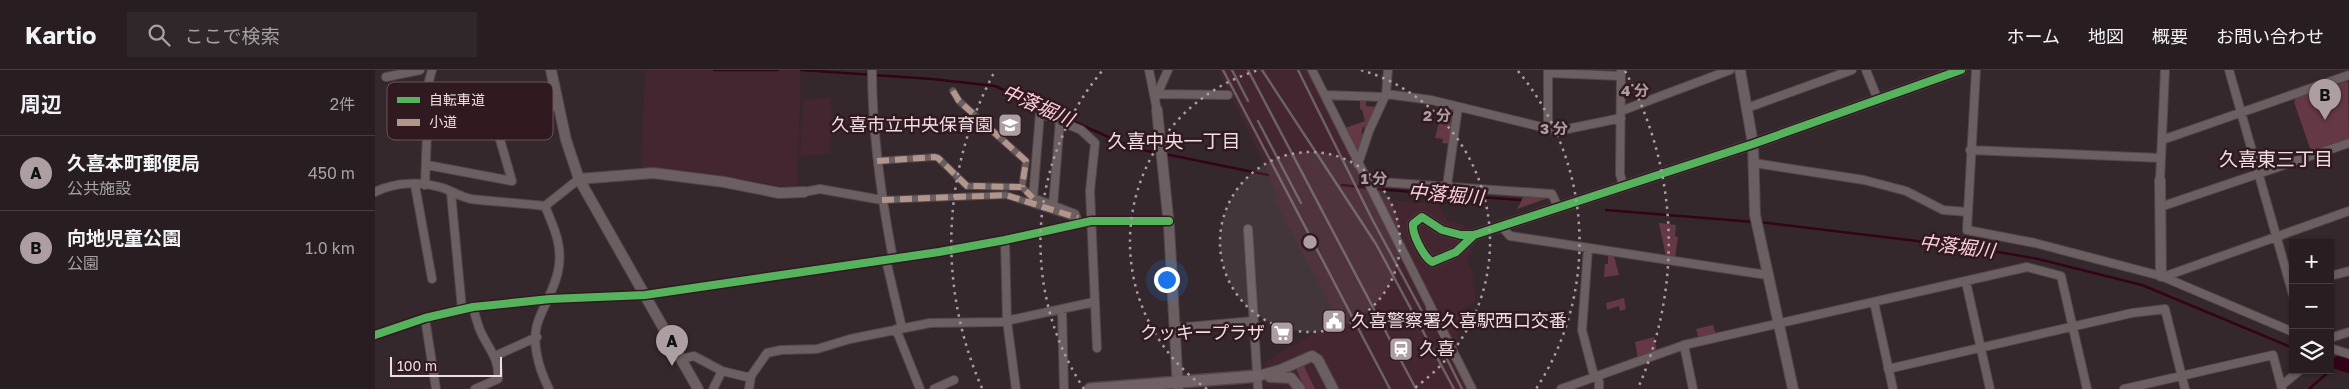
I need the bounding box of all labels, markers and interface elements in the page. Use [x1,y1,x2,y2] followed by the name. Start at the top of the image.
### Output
[127,12,477,57] search box
[25,20,97,49] text: Kartio
[145,21,173,49] icon: search
[185,24,280,47] text: ここで検索
[2007,25,2060,47] text: ホーム
[2088,25,2124,47] text: 地図
[2152,25,2188,47] text: 概要
[2216,25,2324,47] text: お問い合わせ
[999,79,1079,131] water label: 中落堀川
[2309,79,2341,120] pin: B
[1621,81,1649,99] text: 4 分
[387,82,553,140] legend
[20,91,62,117] text: 周辺
[429,91,485,108] text: 自転車道
[330,94,355,114] text: 2件
[1423,106,1451,124] text: 2 分
[997,112,1023,138] school or university icon: 久喜市立中央保育園
[429,113,457,130] text: 小道
[831,113,993,135] place label: 久喜市立中央保育園
[1540,119,1568,137] text: 3 分
[1107,129,1241,152] district label: 久喜中央一丁目
[2219,147,2333,170] district label: 久喜東三丁目
[67,151,200,174] text: 久喜本町郵便局
[30,163,42,183] text: A
[308,163,355,183] text: 450 m
[1361,169,1387,187] text: 1 分
[67,178,131,198] text: 公共施設
[1407,179,1487,208] water label: 中落堀川
[67,226,181,249] text: 向地児童公園
[1918,229,1998,262] water label: 中落堀川
[1301,233,1319,251] centre of rings
[30,238,42,258] text: B
[305,238,355,258] text: 1.0 km
[2289,239,2334,374] map controls
[2289,239,2334,284] button: +
[67,253,99,273] text: 公園
[1154,267,1180,293] your location
[2289,284,2334,329] button: −
[1321,308,1347,334] public building icon: 久喜警察署久喜駅西口交番
[1351,309,1567,331] place label: 久喜警察署久喜駅西口交番
[1269,320,1295,346] supermarket icon: クッキープラザ
[1140,321,1265,343] place label: クッキープラザ
[656,325,688,366] pin: A
[2289,329,2334,374] button: layers
[1388,336,1414,362] station icon: 久喜
[1419,337,1455,359] place label: 久喜
[390,354,503,377] scale bar
[397,357,437,374] text: 100 m

